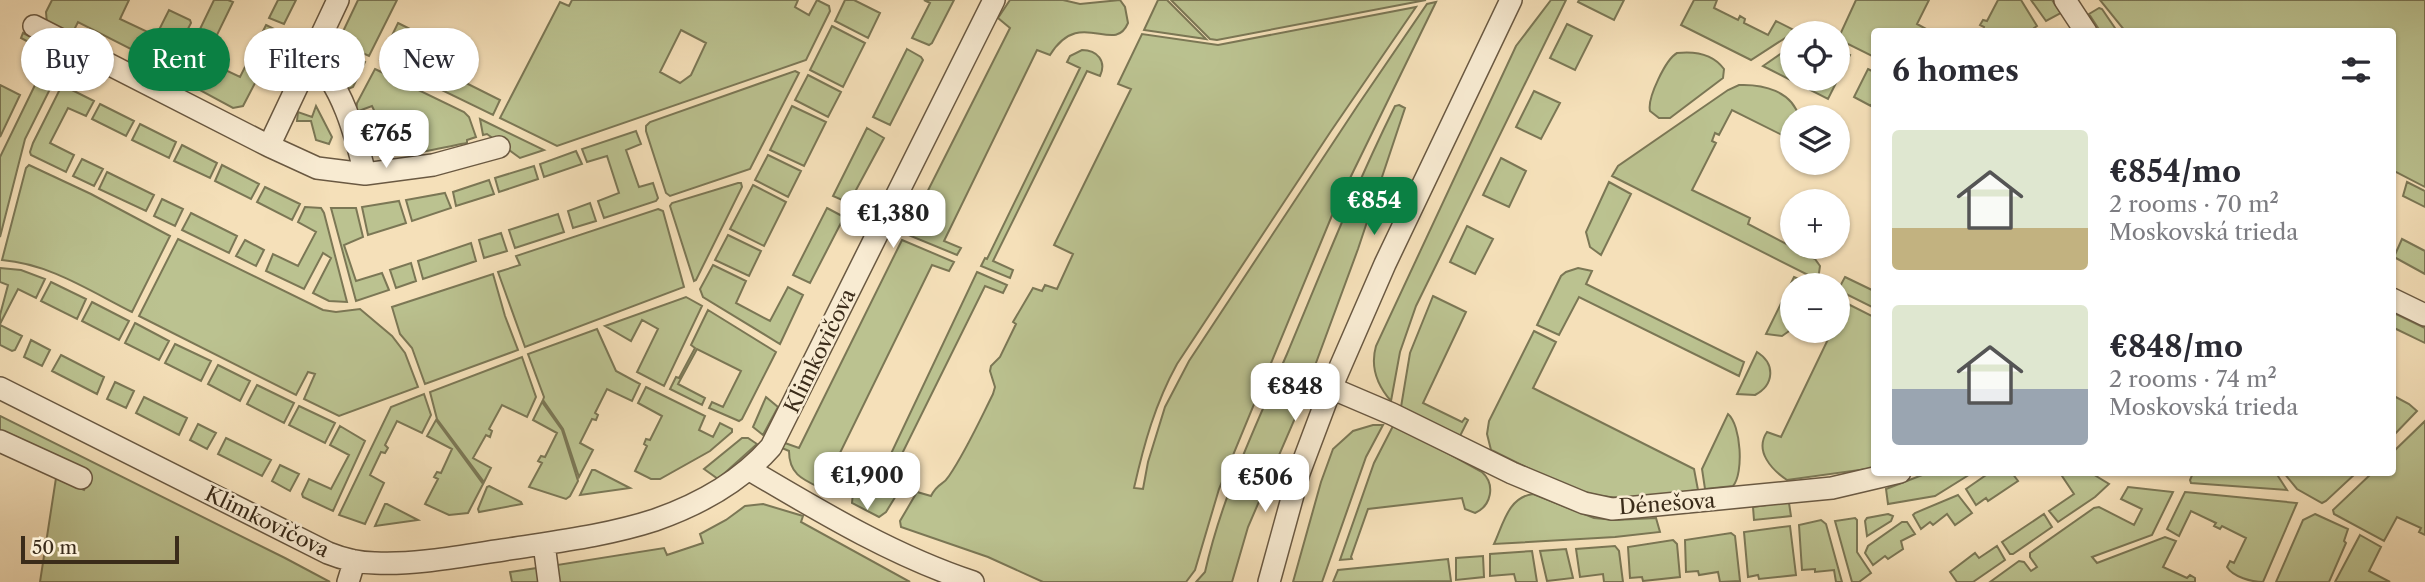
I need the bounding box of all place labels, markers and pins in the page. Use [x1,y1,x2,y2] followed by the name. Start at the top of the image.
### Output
[345,110,427,170] pin: €765
[1333,177,1415,237] pin: €854
[836,190,950,250] pin: €1,380
[1254,364,1336,423] pin: €848
[810,452,924,512] pin: €1,900
[1224,454,1306,514] pin: €506

